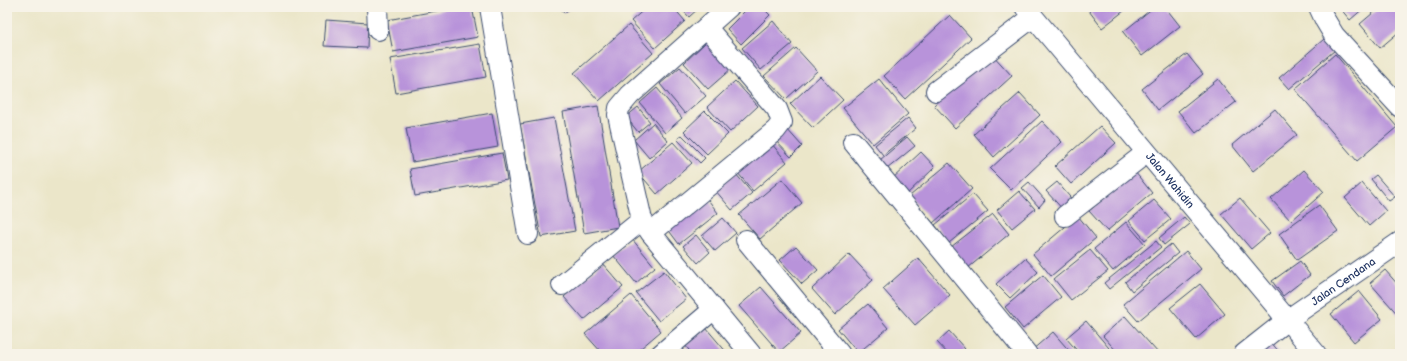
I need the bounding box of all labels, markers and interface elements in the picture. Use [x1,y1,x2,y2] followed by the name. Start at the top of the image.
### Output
[1143,150,1197,211] street label: Jalan Wahidin
[1308,255,1378,308] street label: Jalan Cendana

